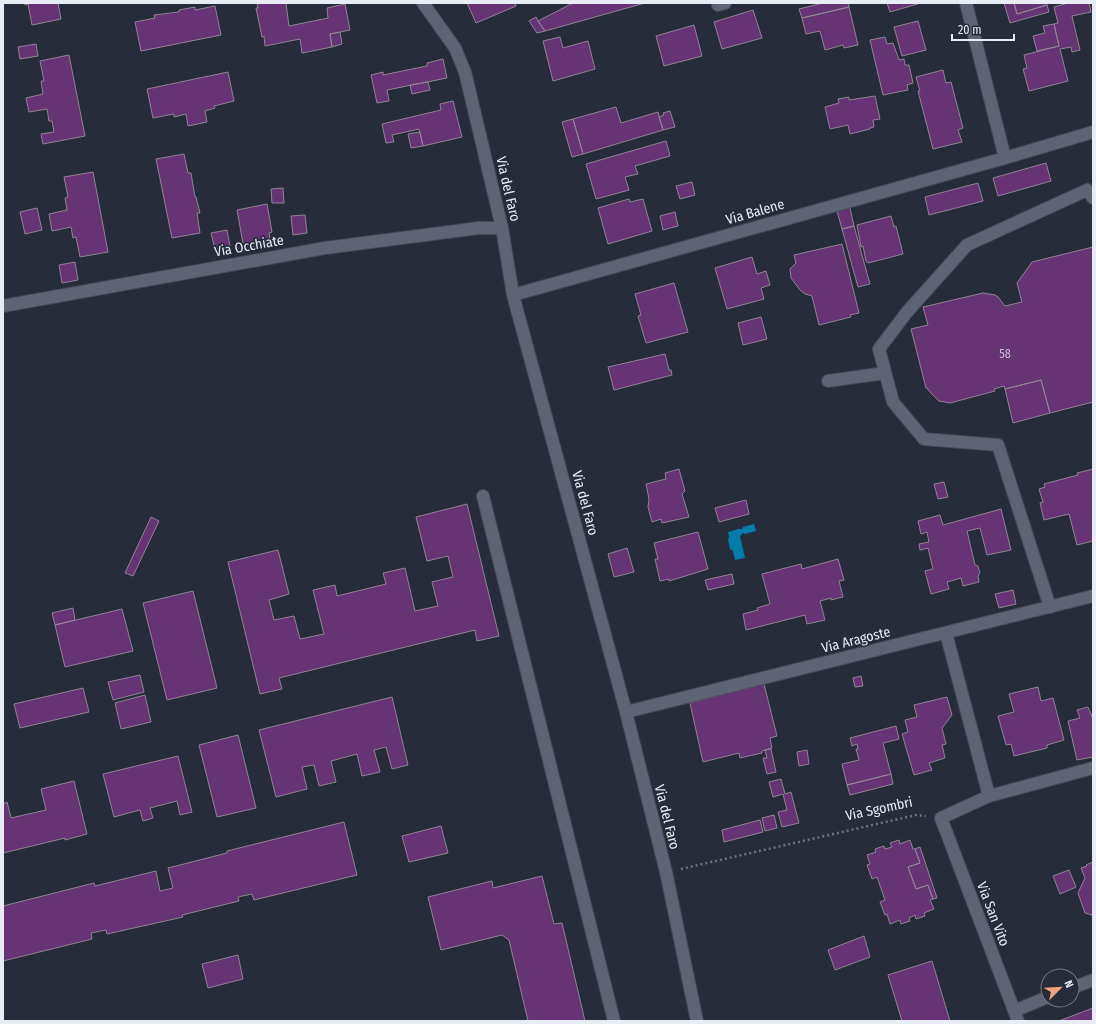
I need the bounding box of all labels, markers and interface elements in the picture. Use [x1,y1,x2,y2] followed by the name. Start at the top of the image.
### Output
[952,16,1014,42] scale bar
[958,23,982,37] text: 20 m
[492,155,524,223] street label: Via del Faro
[724,196,786,228] street label: Via Balene
[213,232,285,260] street label: Via Occhiate
[999,347,1011,361] house number: 58
[568,469,602,537] street label: Via del Faro
[820,623,892,657] street label: Via Aragoste
[651,783,683,851] street label: Via del Faro
[844,794,914,824] street label: Via Sgombri
[973,879,1013,949] street label: Via San Vito
[1040,968,1080,1008] north arrow
[1061,978,1076,990] text: N

